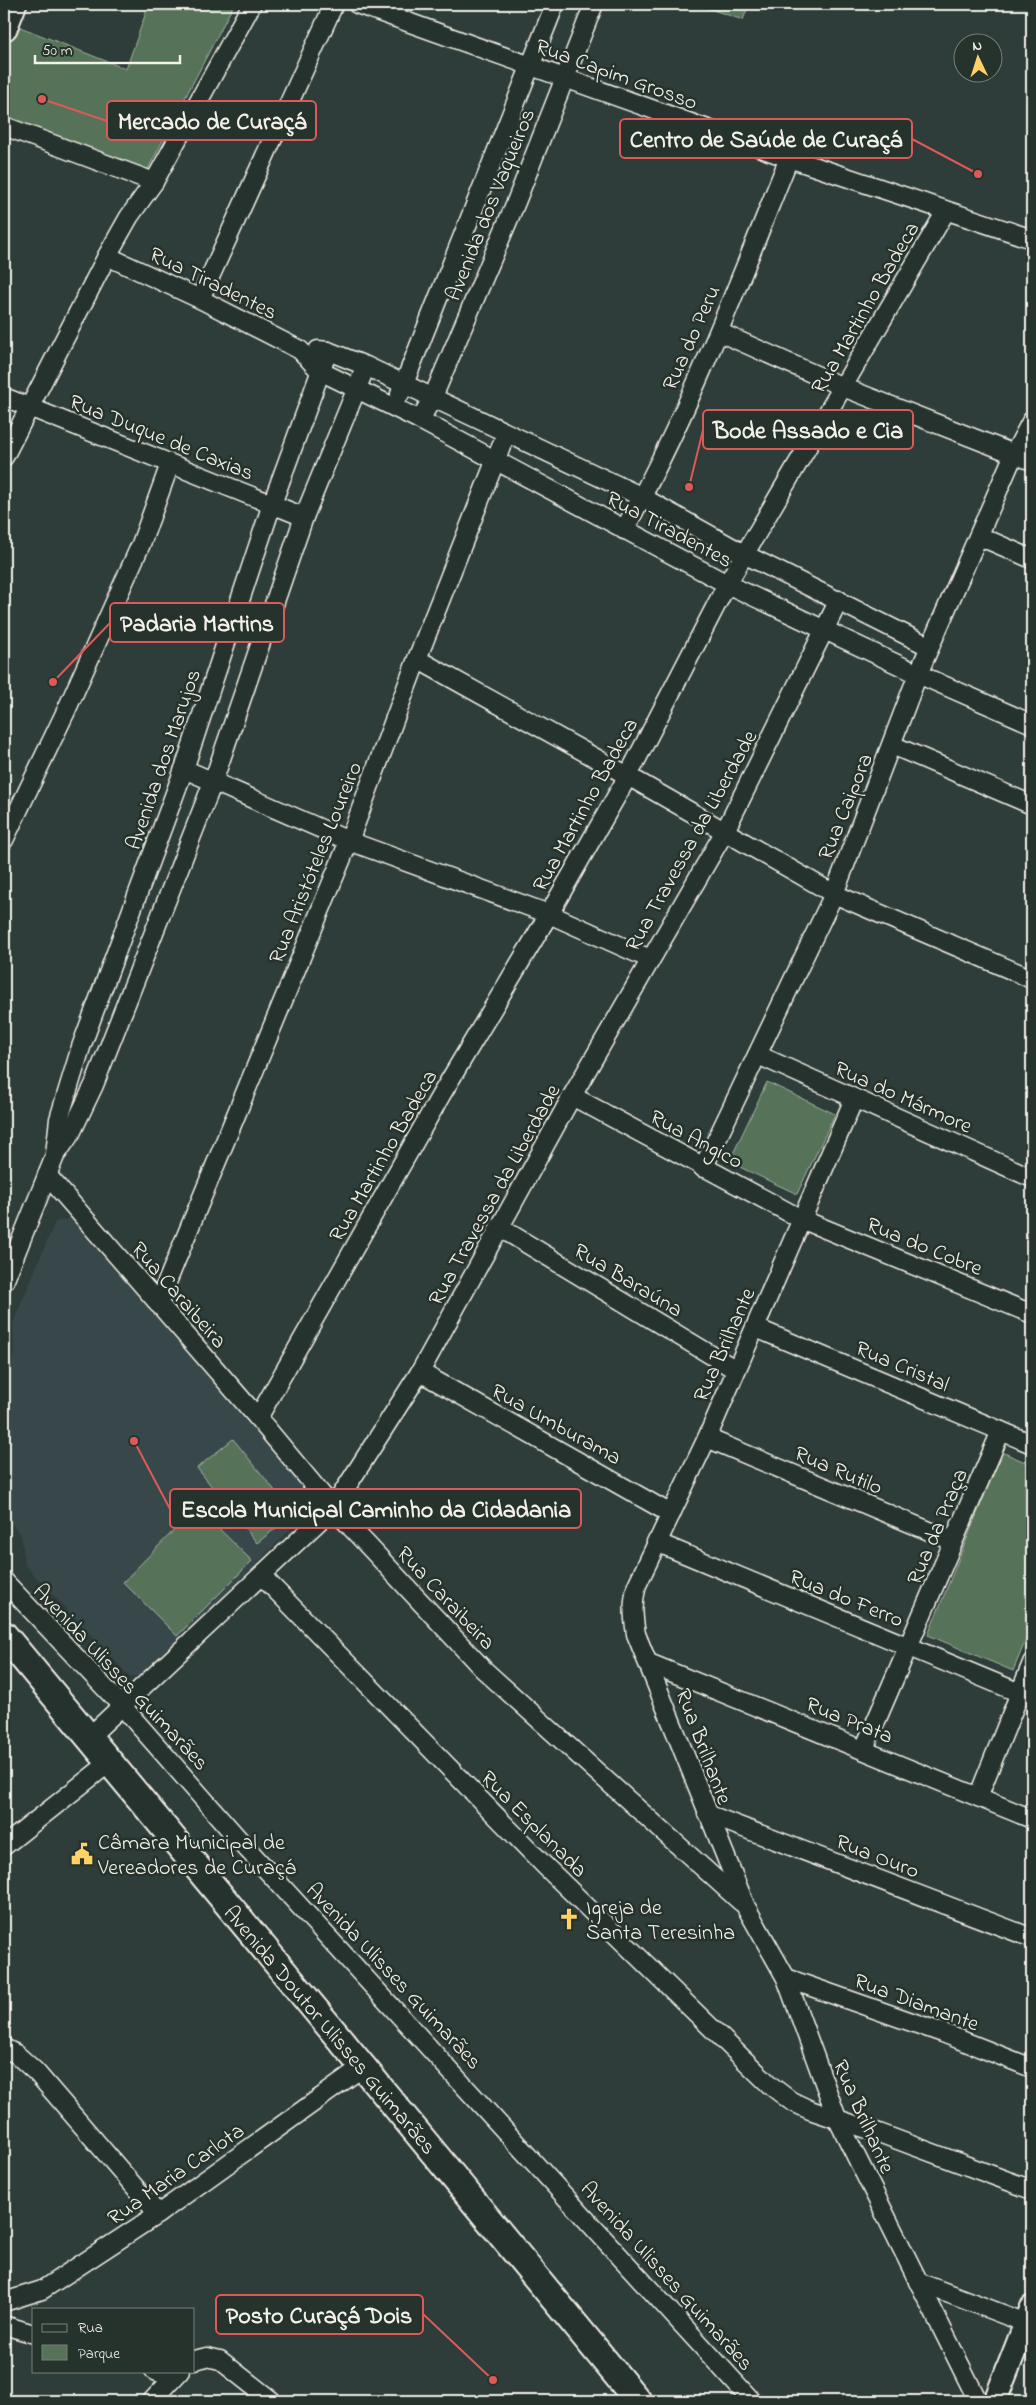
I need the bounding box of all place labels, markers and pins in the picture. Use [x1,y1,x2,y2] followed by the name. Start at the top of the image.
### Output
[107,101,316,140] callout: Mercado de Curaçá
[620,119,912,158] callout: Centro de Saúde de Curaçá
[703,410,913,449] callout: Bode Assado e Cia
[110,603,284,642] callout: Padaria Martins
[170,1489,581,1528] callout: Escola Municipal Caminho da Cidadania
[97,1828,296,1885] place label: Câmara Municipal de Vereadores de Curaçá
[69,1841,95,1867] public building icon: Câmara Municipal de Vereadores de Curaçá
[586,1893,735,1950] place label: Igreja de Santa Teresinha
[556,1906,582,1932] church icon: Igreja de Santa Teresinha
[216,2295,423,2334] callout: Posto Curaçá Dois

